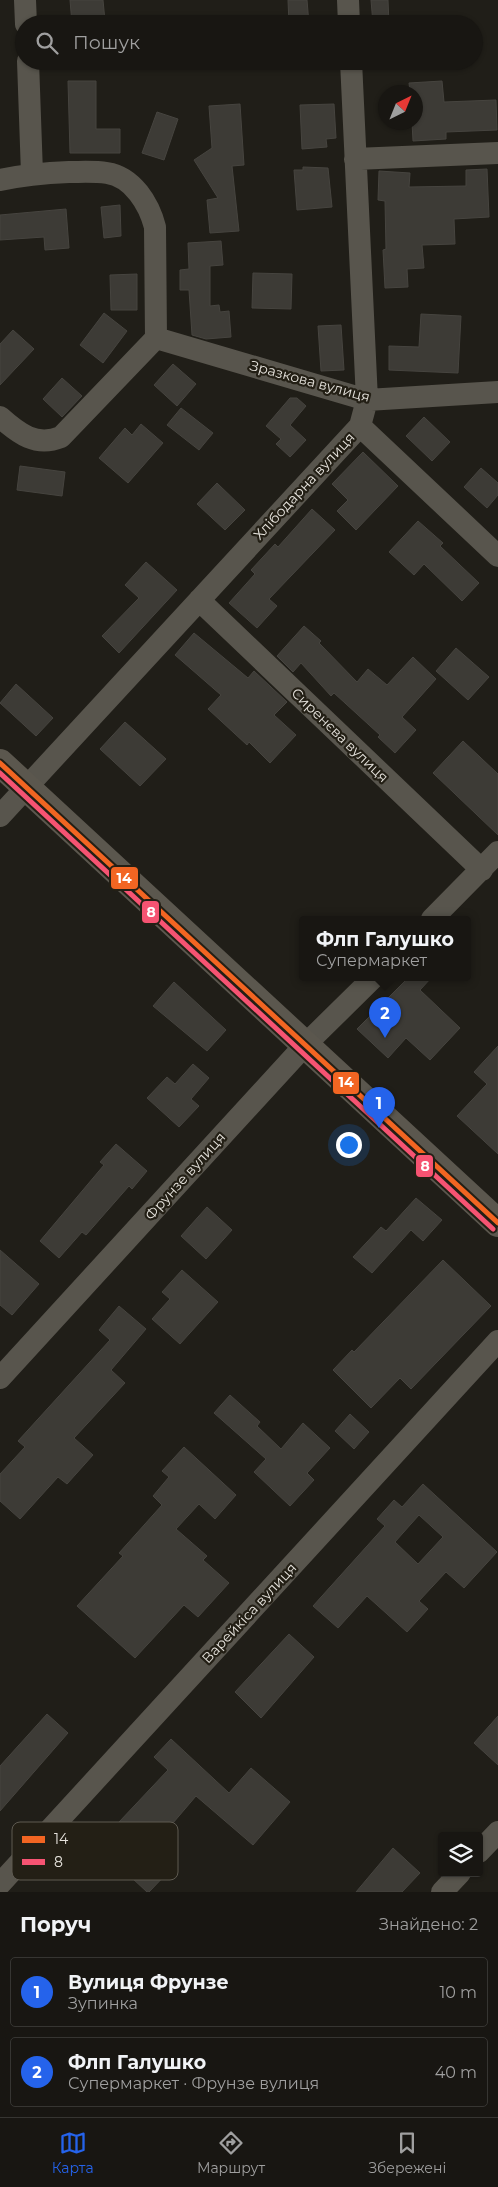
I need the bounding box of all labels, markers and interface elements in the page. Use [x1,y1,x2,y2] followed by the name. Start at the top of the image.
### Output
[15,15,483,70] search box
[33,29,61,57] icon: search
[73,31,140,54] text: Пошук
[378,85,423,130] north arrow
[248,356,372,406] street label: Зразкова вулиця
[250,429,358,543] street label: Хлібодарна вулиця
[288,684,392,786] street label: Сиренєва вулиця
[110,866,139,890] line badge: 14
[116,869,132,887] text: 14
[141,900,160,924] line badge: 8
[146,903,156,921] text: 8
[299,916,471,981] popup
[316,928,454,951] text: Флп Галушко
[316,951,427,970] text: Супермаркет
[369,997,401,1038] pin: 2
[332,1071,360,1095] line badge: 14
[338,1073,354,1091] text: 14
[363,1087,395,1128] pin: 1
[141,1128,229,1224] street label: Фрунзе вулиця
[336,1132,362,1158] your location
[415,1154,434,1178] line badge: 8
[420,1157,430,1175] text: 8
[198,1559,300,1667] street label: Варейкіса вулиця
[12,1822,178,1880] legend
[54,1830,69,1848] text: 14
[438,1832,483,1877] map controls
[438,1832,483,1877] button: layers
[54,1853,63,1871] text: 8
[20,1912,91,1937] text: Поруч
[379,1915,478,1934] text: Знайдено: 2
[68,1971,229,1994] text: Вулиця Фрунзе
[34,1983,40,2002] text: 1
[439,1983,477,2002] text: 10 m
[68,1994,138,2013] text: Зупинка
[68,2051,206,2074] text: Флп Галушко
[32,2063,42,2082] text: 2
[435,2063,477,2082] text: 40 m
[68,2074,319,2093] text: Супермаркет · Фрунзе вулиця
[52,2129,94,2177] tab: Карта
[197,2129,265,2177] tab: Маршрут
[368,2129,446,2177] tab: Збережені

